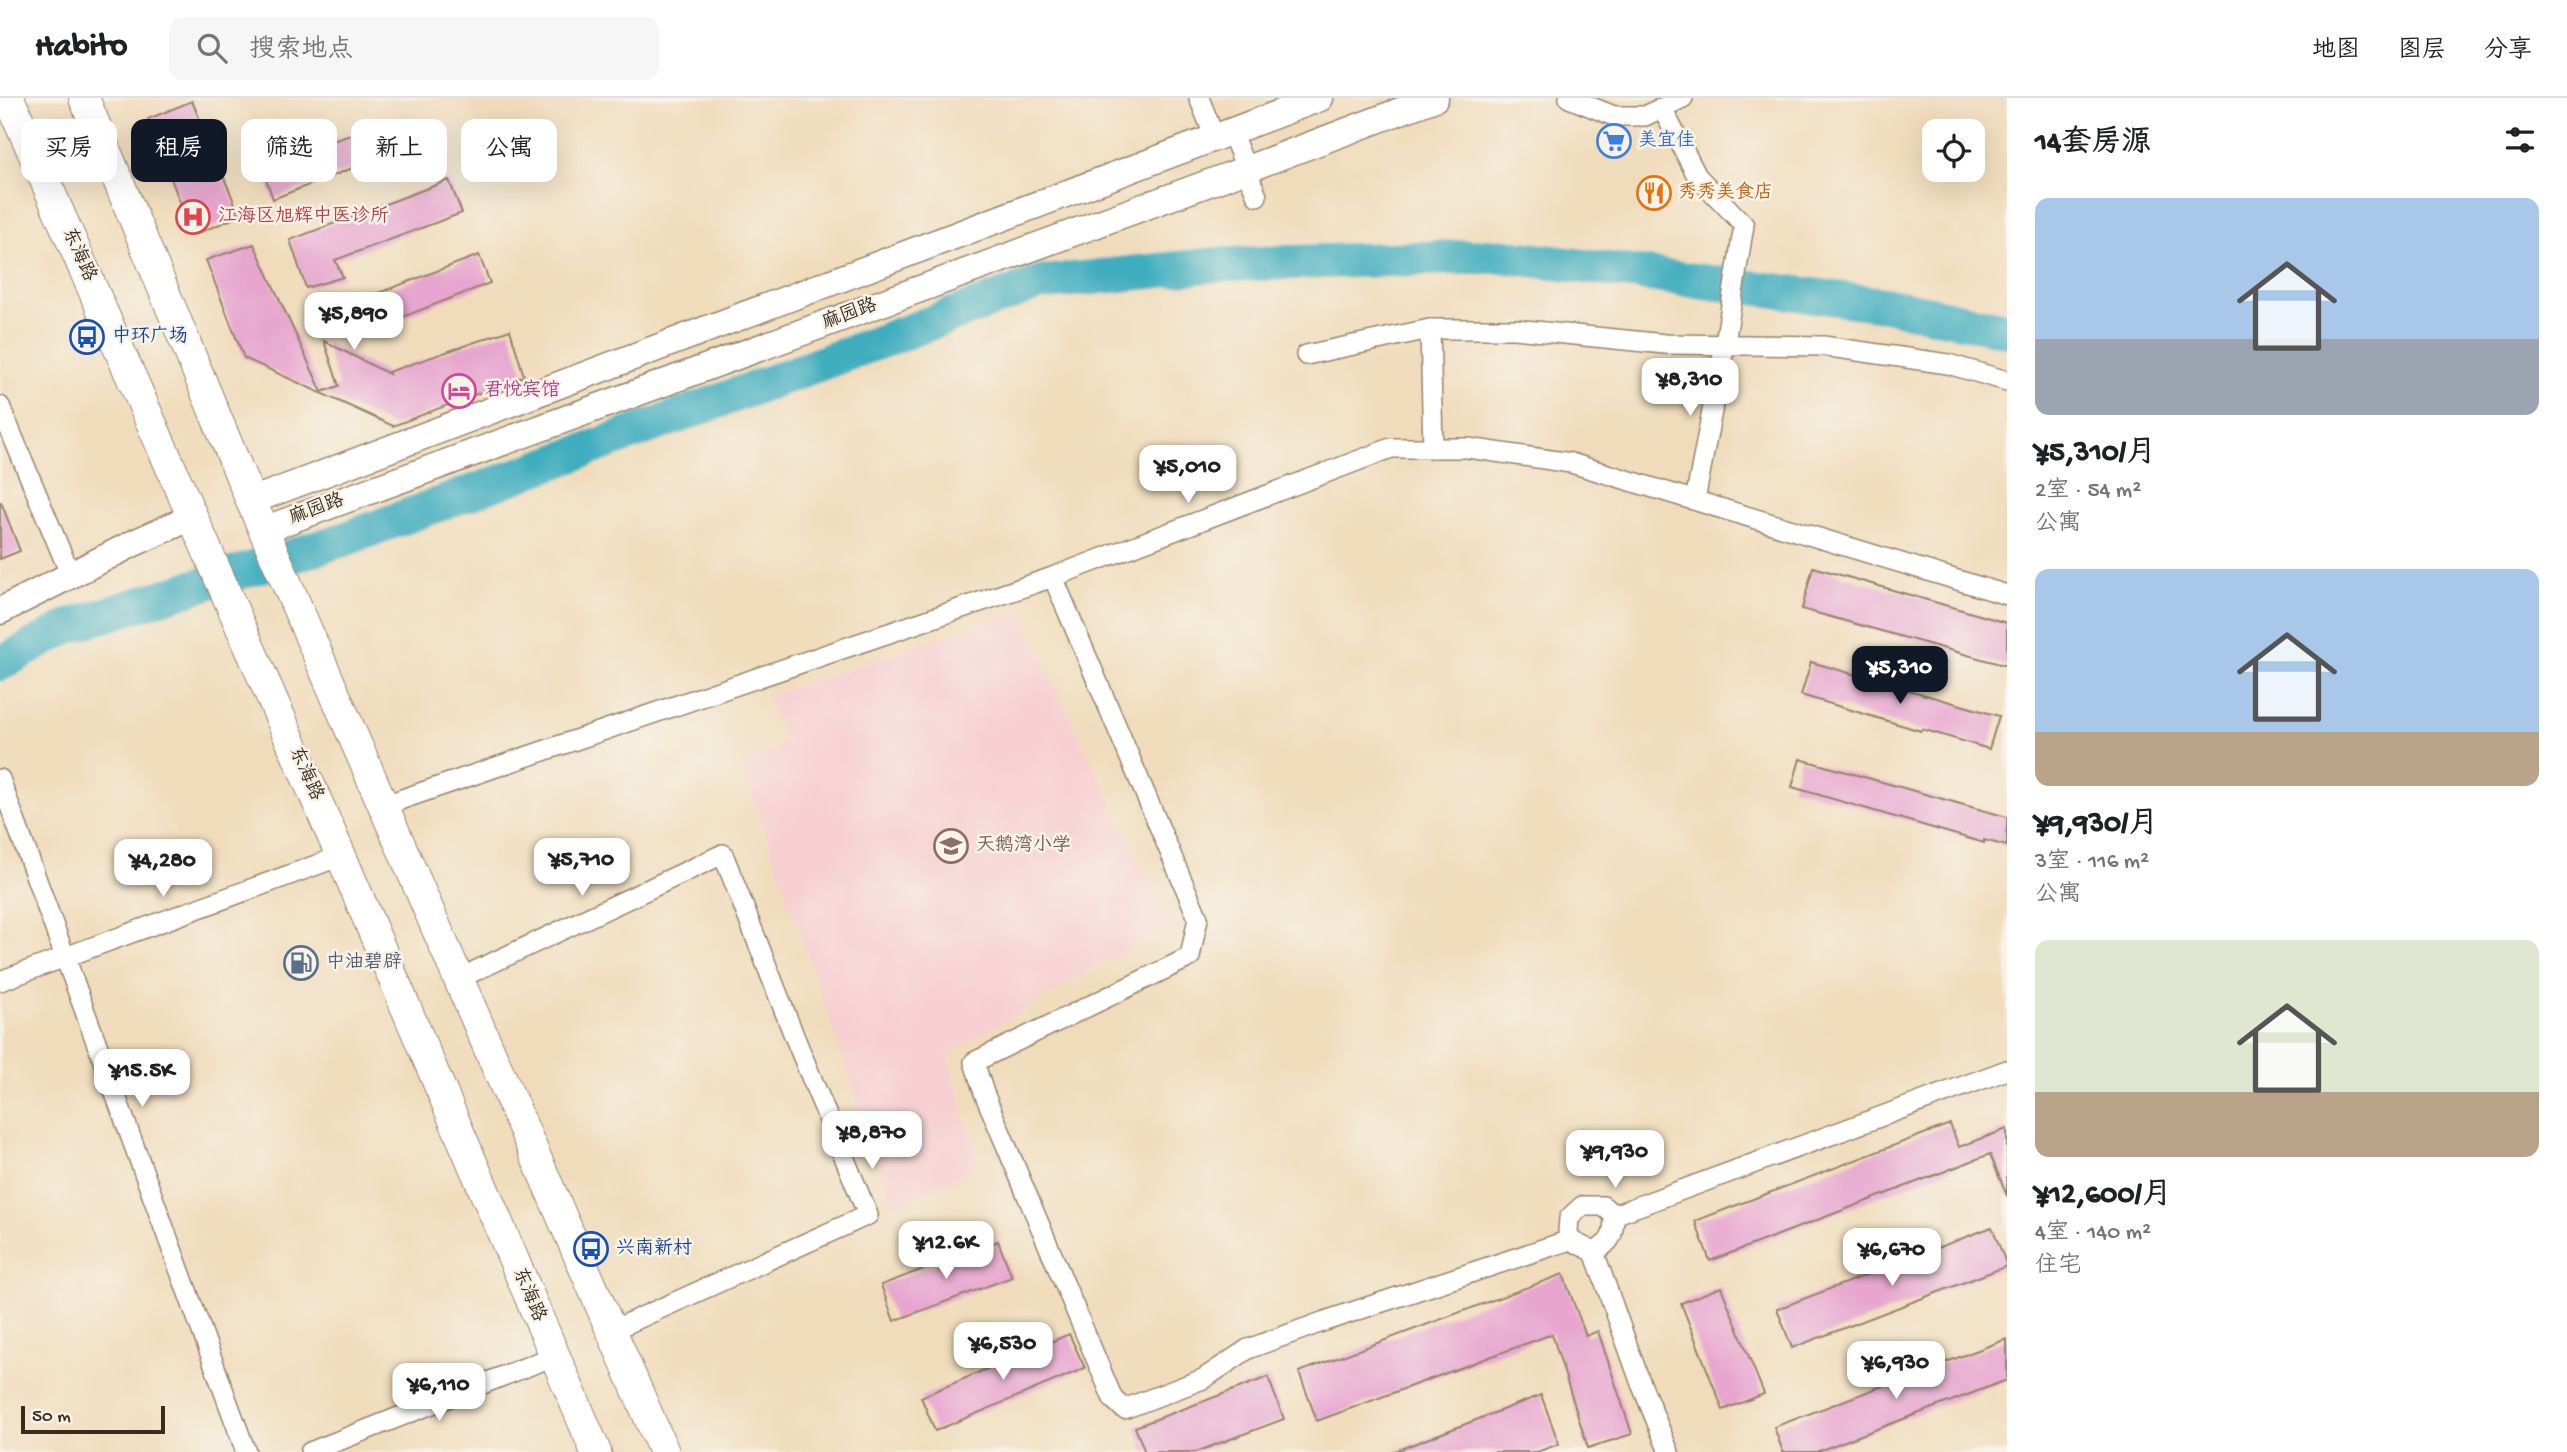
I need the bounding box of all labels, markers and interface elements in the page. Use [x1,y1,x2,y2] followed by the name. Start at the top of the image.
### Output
[169,17,659,80] search box
[35,29,127,67] text: Habito
[193,29,231,67] icon: search
[249,36,353,67] text: 搜索地点
[2312,37,2360,66] text: 地图
[2398,37,2446,66] text: 图层
[2484,37,2532,66] text: 分享
[21,119,117,182] chip: 买房
[131,119,227,182] chip: 租房
[241,119,337,182] chip: 筛选
[351,119,447,182] chip: 新上
[461,119,557,182] chip: 公寓
[1922,119,1985,182] map controls
[1922,119,1985,182] button: locate
[2501,121,2539,159] icon: filters
[1595,122,1633,160] supermarket icon: 美宜佳
[2035,127,2151,162] text: 14套房源
[1638,129,1695,153] place label: 美宜佳
[1635,174,1673,212] restaurant icon: 秀秀美食店
[1678,181,1773,205] place label: 秀秀美食店
[174,198,212,236] hospital icon: 江海区旭辉中医诊所
[218,205,389,229] place label: 江海区旭辉中医诊所
[56,224,101,286] street label: 东海路
[2224,243,2350,369] icon: home
[297,292,411,352] pin: ¥5,890
[819,294,881,336] street label: 麻园路
[320,301,388,328] text: ¥5,890
[68,318,106,356] bus stop icon: 中环广场
[112,325,188,349] place label: 中环广场
[1633,358,1747,418] pin: ¥8,310
[1658,367,1722,394] text: ¥8,310
[440,372,478,410] hotel icon: 君悦宾馆
[484,379,560,403] place label: 君悦宾馆
[2035,437,2156,472] text: ¥5,310/月
[1131,446,1245,505] pin: ¥5,010
[1155,454,1221,481] text: ¥5,010
[2035,478,2141,505] text: 2室 · 54 m²
[286,489,348,531] street label: 麻园路
[2035,511,2081,538] text: 公寓
[2224,614,2350,740] icon: home
[1843,646,1957,706] pin: ¥5,310
[1868,655,1932,682] text: ¥5,310
[283,743,328,805] street label: 东海路
[2035,808,2158,843] text: ¥9,930/月
[932,827,970,865] school or university icon: 天鹅湾小学
[976,834,1071,858] place label: 天鹅湾小学
[525,838,639,898] pin: ¥5,710
[106,840,220,899] pin: ¥4,280
[550,847,614,874] text: ¥5,710
[130,848,196,875] text: ¥4,280
[2035,849,2149,876] text: 3室 · 116 m²
[2035,882,2081,909] text: 公寓
[282,944,320,982] fuel station icon: 中油碧辟
[326,951,402,975] place label: 中油碧辟
[2224,985,2350,1111] icon: home
[85,1049,199,1109] pin: ¥15.5K
[110,1058,174,1085] text: ¥15.5K
[815,1112,929,1171] pin: ¥8,870
[838,1120,906,1147] text: ¥8,870
[1558,1130,1672,1190] pin: ¥9,930
[1582,1139,1648,1166] text: ¥9,930
[2035,1179,2172,1214] text: ¥12,600/月
[2035,1220,2151,1247] text: 4室 · 140 m²
[889,1222,1003,1281] pin: ¥12.6K
[1835,1228,1949,1288] pin: ¥6,670
[572,1230,610,1268] bus stop icon: 兴南新村
[915,1230,977,1257] text: ¥12.6K
[616,1237,692,1261] place label: 兴南新村
[1859,1237,1925,1264] text: ¥6,670
[2035,1253,2081,1280] text: 住宅
[506,1264,551,1326] street label: 东海路
[946,1322,1060,1382] pin: ¥6,530
[970,1331,1036,1358] text: ¥6,530
[1839,1342,1953,1401] pin: ¥6,930
[1863,1350,1929,1377] text: ¥6,930
[382,1364,496,1423] pin: ¥6,110
[408,1372,470,1399] text: ¥6,110
[21,1403,164,1435] scale bar
[32,1406,71,1429] text: 50 m

